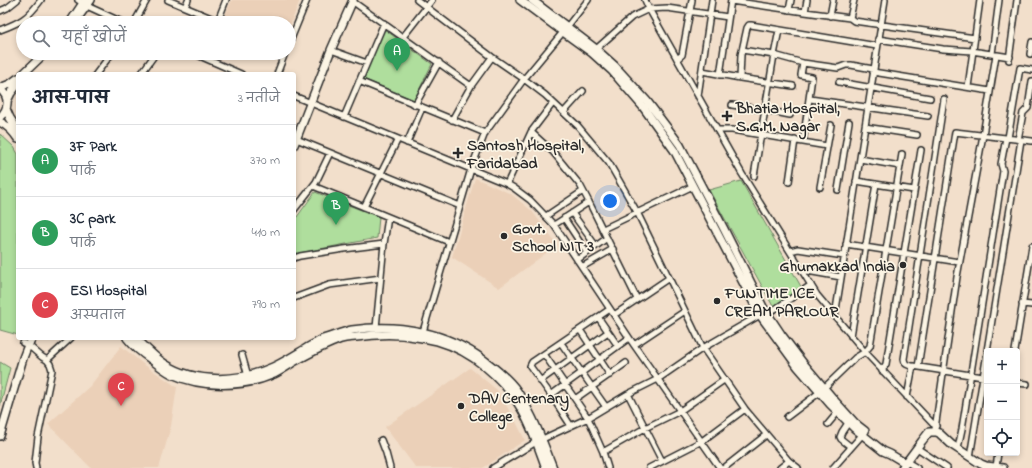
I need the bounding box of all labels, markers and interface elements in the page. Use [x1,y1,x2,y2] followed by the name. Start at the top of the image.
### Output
[16,16,296,60] search box
[30,27,52,49] icon: search
[62,27,126,49] text: यहाँ खोजें
[384,38,410,71] pin: A
[32,86,109,111] text: आस-पास
[238,89,280,108] text: 3 नतीजे
[735,97,840,140] place label: Bhatia Hospital, S.G.M. Nagar
[721,110,733,122] marker: Bhatia Hospital, S.G.M. Nagar
[466,134,584,176] place label: Santosh Hospital, Faridabad
[70,136,117,158] text: 3F Park
[452,147,464,159] marker: Santosh Hospital, Faridabad
[41,151,49,170] text: A
[250,151,280,170] text: 370 m
[70,162,96,181] text: पार्क
[600,191,620,211] your location
[323,192,349,225] pin: B
[70,208,116,230] text: 3C park
[512,217,595,259] place label: Govt. School NIT 3
[41,223,49,242] text: B
[252,223,280,242] text: 410 m
[499,231,509,241] marker: Govt. School NIT 3
[70,234,96,253] text: पार्क
[779,255,895,279] place label: Ghumakkad India
[898,260,908,270] marker: Ghumakkad India
[70,280,147,302] text: ESI Hospital
[724,282,839,324] place label: FUNTIME ICE CREAM PARLOUR
[41,295,49,314] text: C
[252,295,280,314] text: 790 m
[712,296,722,306] marker: FUNTIME ICE CREAM PARLOUR
[70,306,125,325] text: अस्पताल
[984,348,1020,456] map controls
[984,348,1020,384] button: +
[108,373,134,406] pin: C
[984,384,1020,420] button: −
[468,387,569,430] place label: DAV Centenary College
[456,401,466,411] marker: DAV Centenary College
[984,420,1020,456] button: locate

